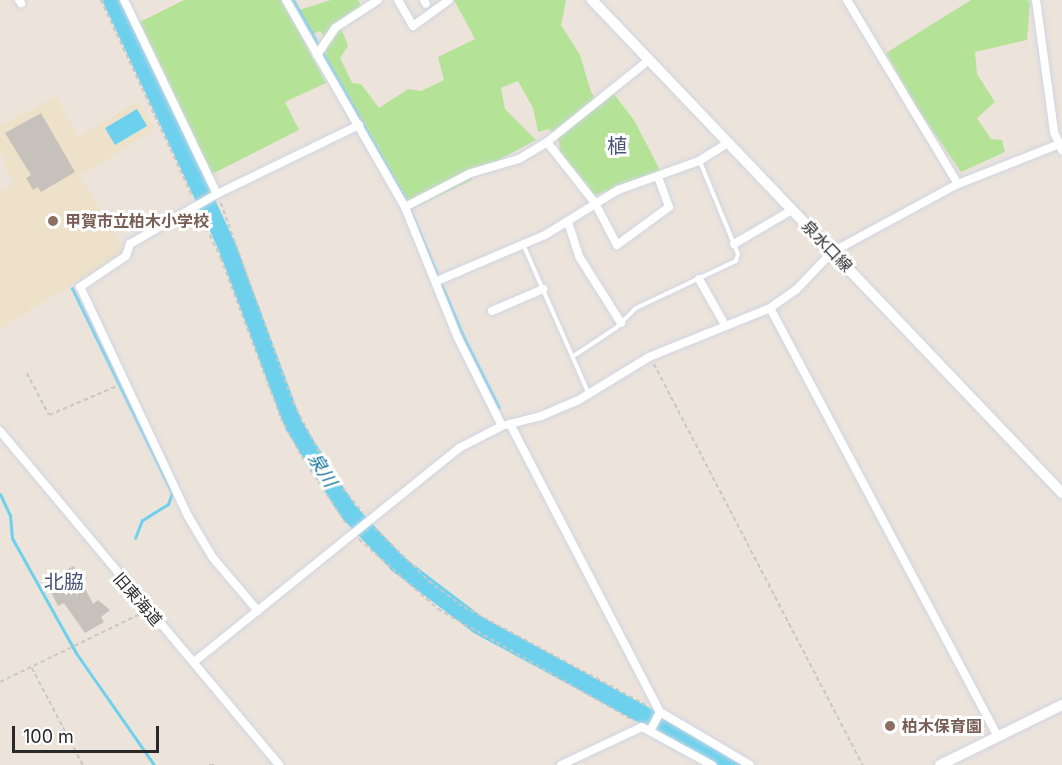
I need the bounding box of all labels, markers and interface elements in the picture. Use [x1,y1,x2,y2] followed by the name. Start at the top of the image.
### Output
[607,134,627,158] district label: 植
[65,211,209,231] place label: 甲賀市立柏木小学校
[46,214,60,228] marker: 甲賀市立柏木小学校
[798,216,856,276] street label: 泉水口線
[303,449,341,491] water label: 泉川
[110,569,166,629] street label: 旧東海道
[44,570,84,594] district label: 北脇
[15,714,162,752] scale bar
[902,716,982,736] place label: 柏木保育園
[883,719,897,733] marker: 柏木保育園
[23,726,74,747] text: 100 m

